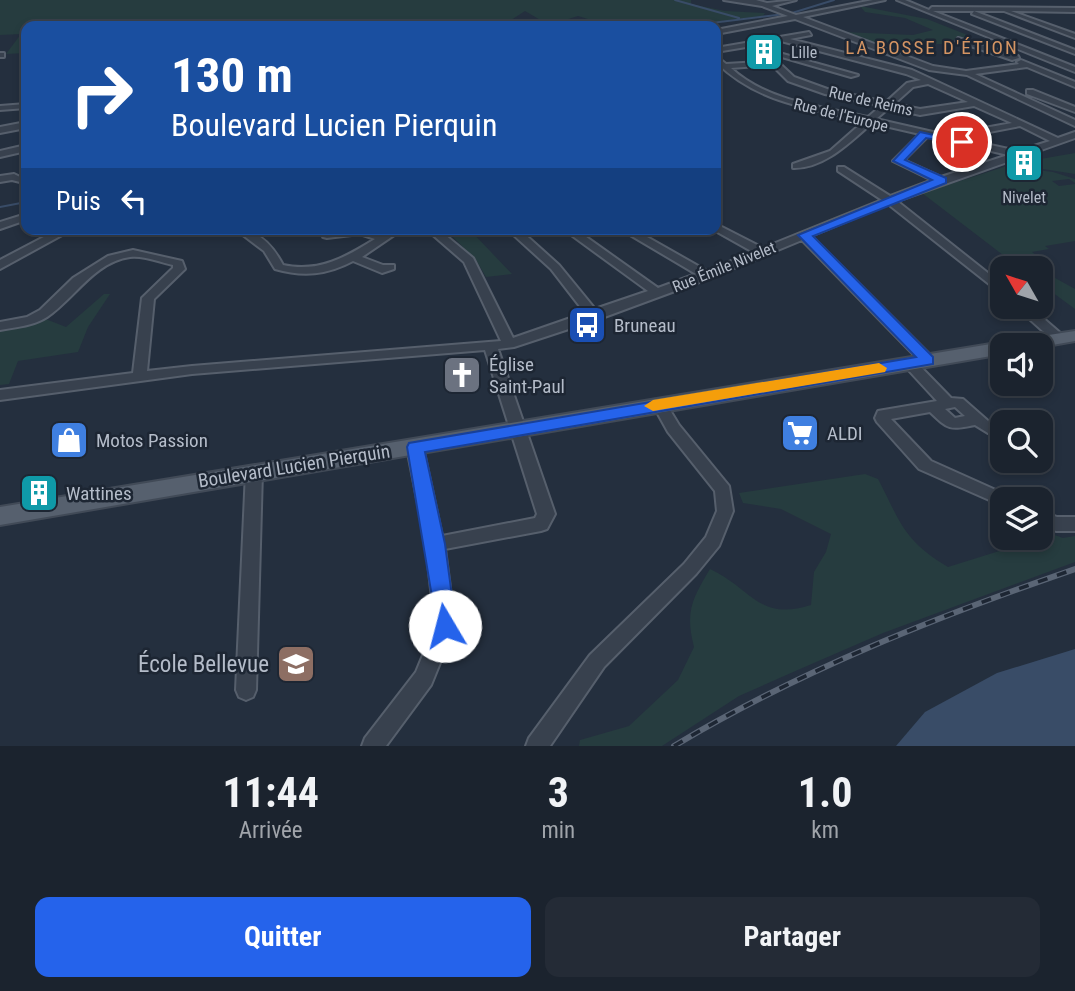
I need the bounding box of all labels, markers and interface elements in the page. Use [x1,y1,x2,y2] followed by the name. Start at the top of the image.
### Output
[743,31,785,73] building icon: Lille
[845,36,1019,59] district label: LA BOSSE D'ÉTION
[791,43,817,62] place label: Lille
[171,47,293,104] text: 130 m
[56,49,147,140] icon: right
[827,82,915,120] street label: Rue de Reims
[792,94,890,136] street label: Rue de l'Europe
[171,106,497,144] text: Boulevard Lucien Pierquin
[932,112,992,172] pin
[943,123,981,161] icon: arrive
[1003,142,1045,184] building icon: Nivelet
[115,182,153,220] icon: left
[56,186,101,216] text: Puis
[1002,188,1046,207] place label: Nivelet
[670,238,779,296] street label: Rue Émile Nivelet
[990,256,1054,318] north arrow
[990,256,1053,550] map controls
[566,304,608,346] bus stop icon: Bruneau
[614,314,676,337] place label: Bruneau
[990,333,1053,396] button: sound
[489,353,565,398] place label: Église Saint-Paul
[441,354,483,396] church icon: Église Saint-Paul
[990,410,1053,473] button: search
[779,412,821,454] supermarket icon: ALDI
[48,419,90,461] shop icon: Motos Passion
[827,422,863,445] place label: ALDI
[96,429,208,452] place label: Motos Passion
[196,439,392,493] street label: Boulevard Lucien Pierquin
[18,472,60,514] building icon: Wattines
[66,482,132,505] place label: Wattines
[990,487,1053,550] button: layers
[408,589,482,663] position arrow
[275,643,317,685] school or university icon: École Bellevue
[138,650,269,678] place label: École Bellevue
[223,768,319,817] text: 11:44
[548,768,569,817] text: 3
[798,768,852,817] text: 1.0
[239,817,303,844] text: Arrivée
[541,817,575,844] text: min
[811,817,839,844] text: km
[35,897,531,977] button: Quitter
[545,897,1040,977] button: Partager

